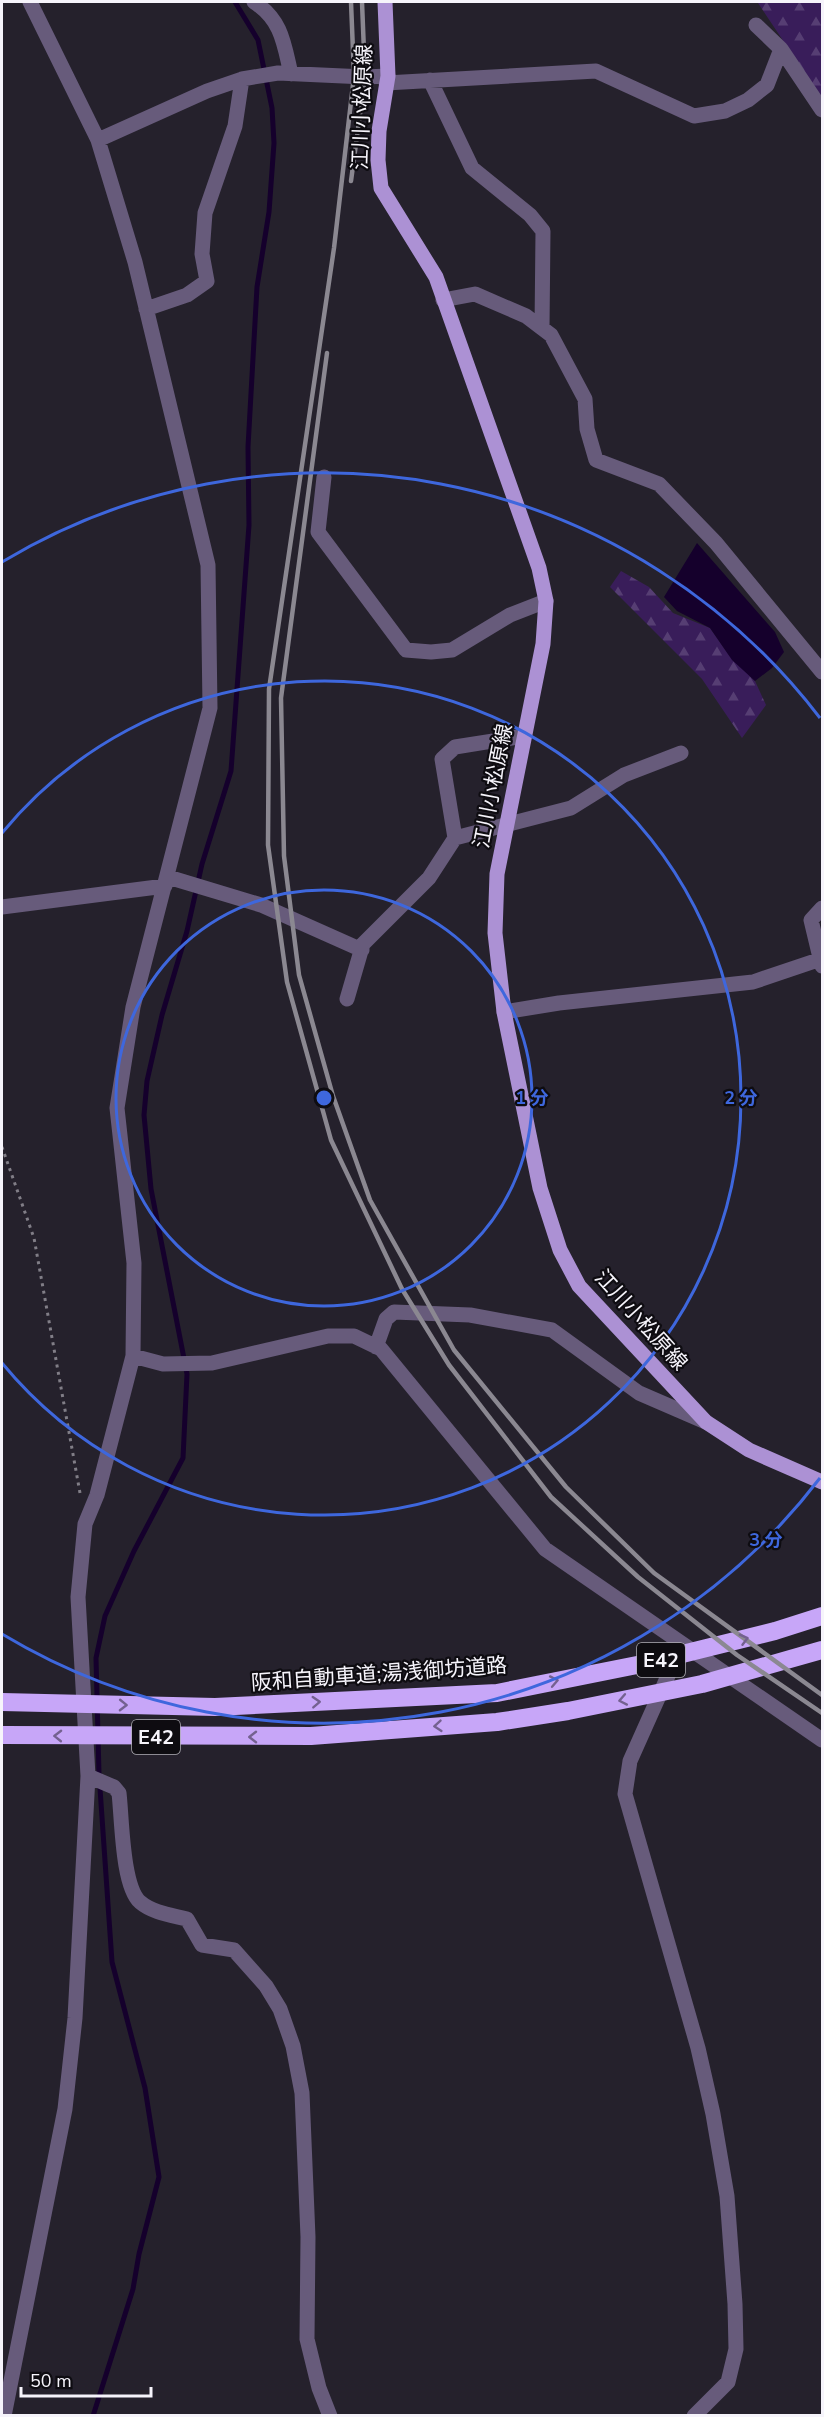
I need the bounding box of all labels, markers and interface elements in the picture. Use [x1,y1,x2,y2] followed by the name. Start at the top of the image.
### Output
[346,44,378,170] street label: 江川小松原線
[467,721,519,851] street label: 江川小松原線
[515,1086,549,1110] text: 1 分
[724,1086,758,1110] text: 2 分
[314,1088,334,1108] centre of rings
[588,1264,694,1376] street label: 江川小松原線
[749,1528,783,1552] text: 3 分
[738,1634,749,1646] one-way arrow
[637,1643,685,1677] road number: E42
[250,1651,508,1697] street label: 阪和自動車道;湯浅御坊道路
[549,1675,559,1688] one-way arrow
[619,1693,629,1706] one-way arrow
[311,1696,320,1709] one-way arrow
[118,1699,127,1711] one-way arrow
[434,1719,443,1732] one-way arrow
[132,1720,180,1754] road number: E42
[53,1730,62,1742] one-way arrow
[248,1730,257,1743] one-way arrow
[21,2360,152,2398] scale bar
[30,2369,72,2393] text: 50 m

